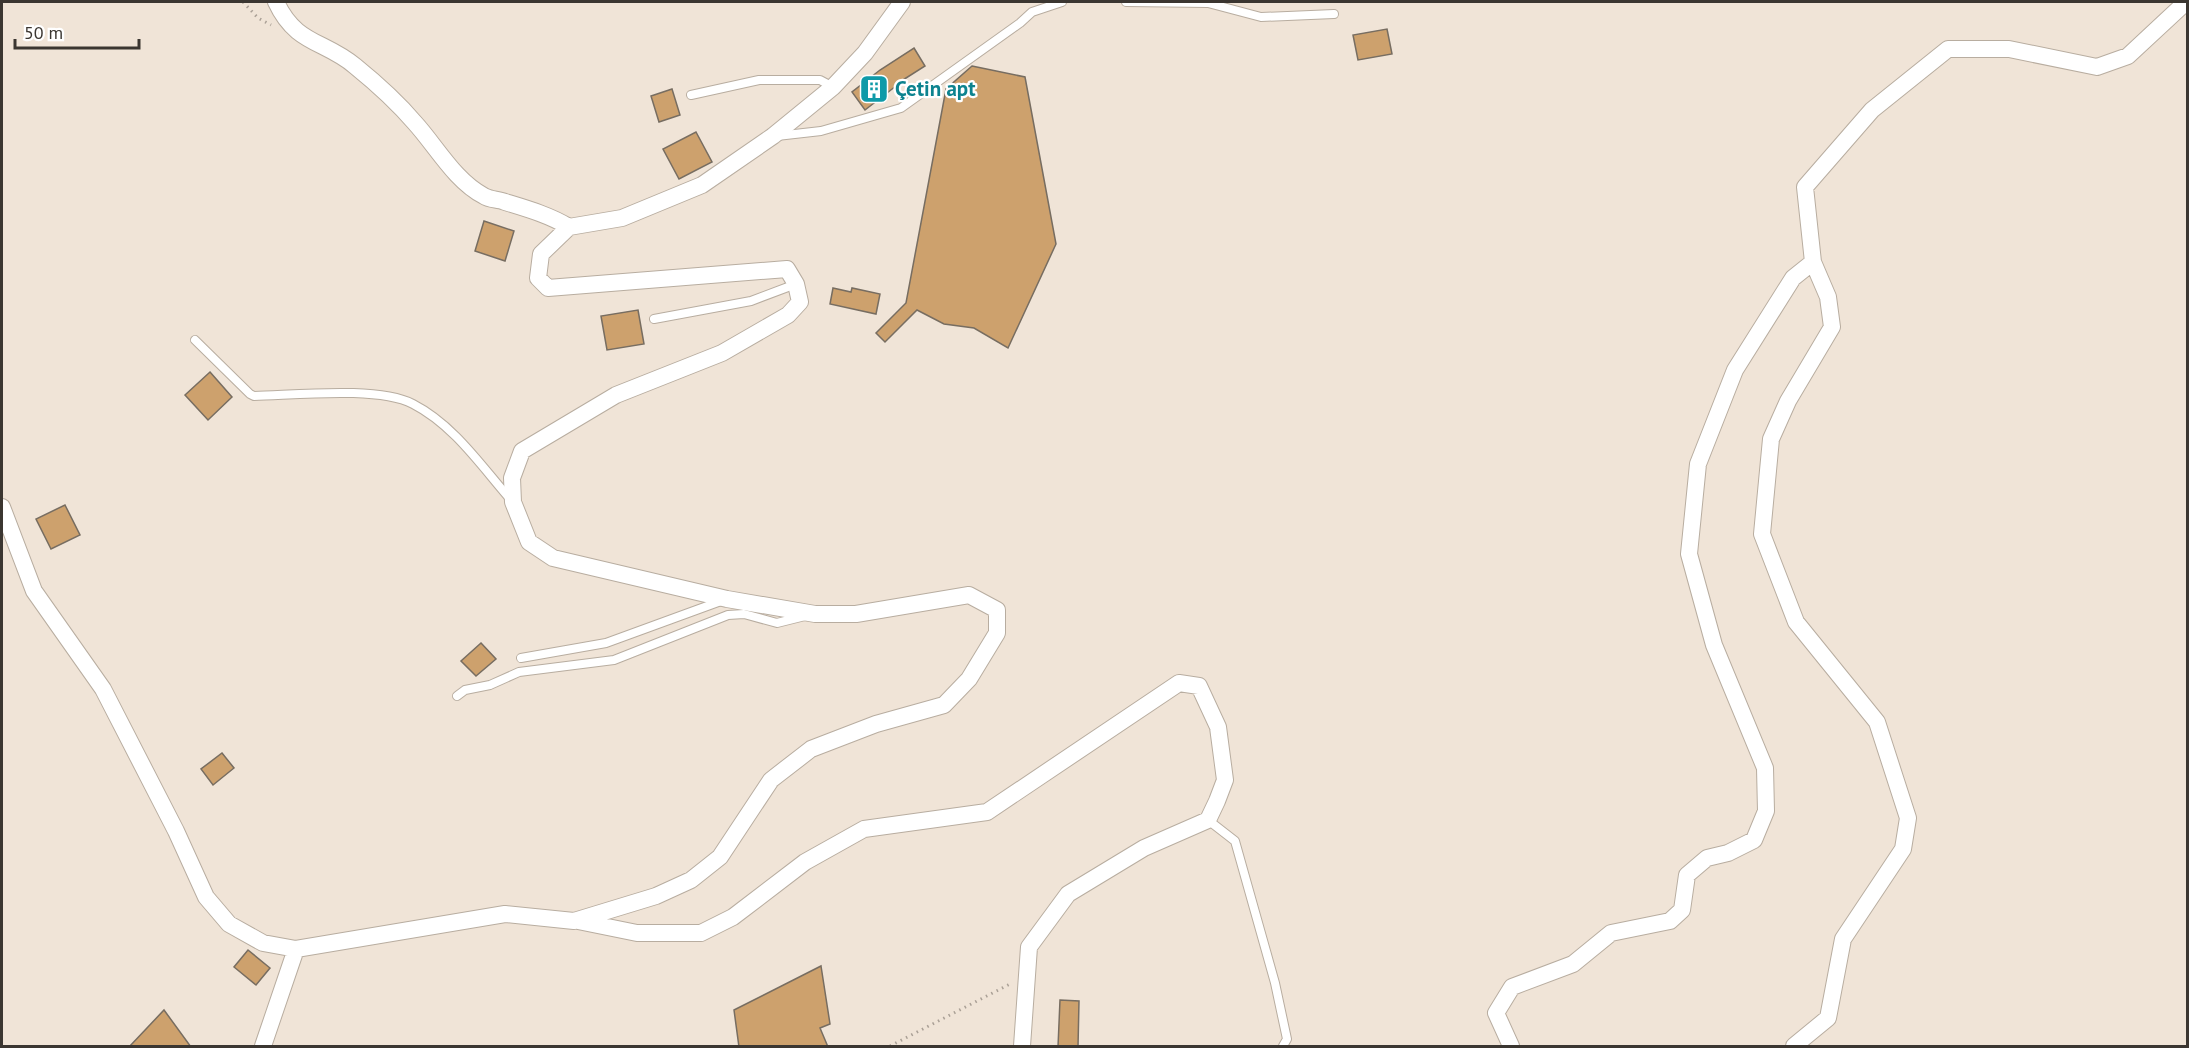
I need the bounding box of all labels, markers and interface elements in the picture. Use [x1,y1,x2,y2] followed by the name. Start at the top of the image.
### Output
[15,12,140,50] scale bar
[24,21,63,44] text: 50 m
[858,73,890,105] building icon: Çetin apt
[895,75,976,102] place label: Çetin apt

